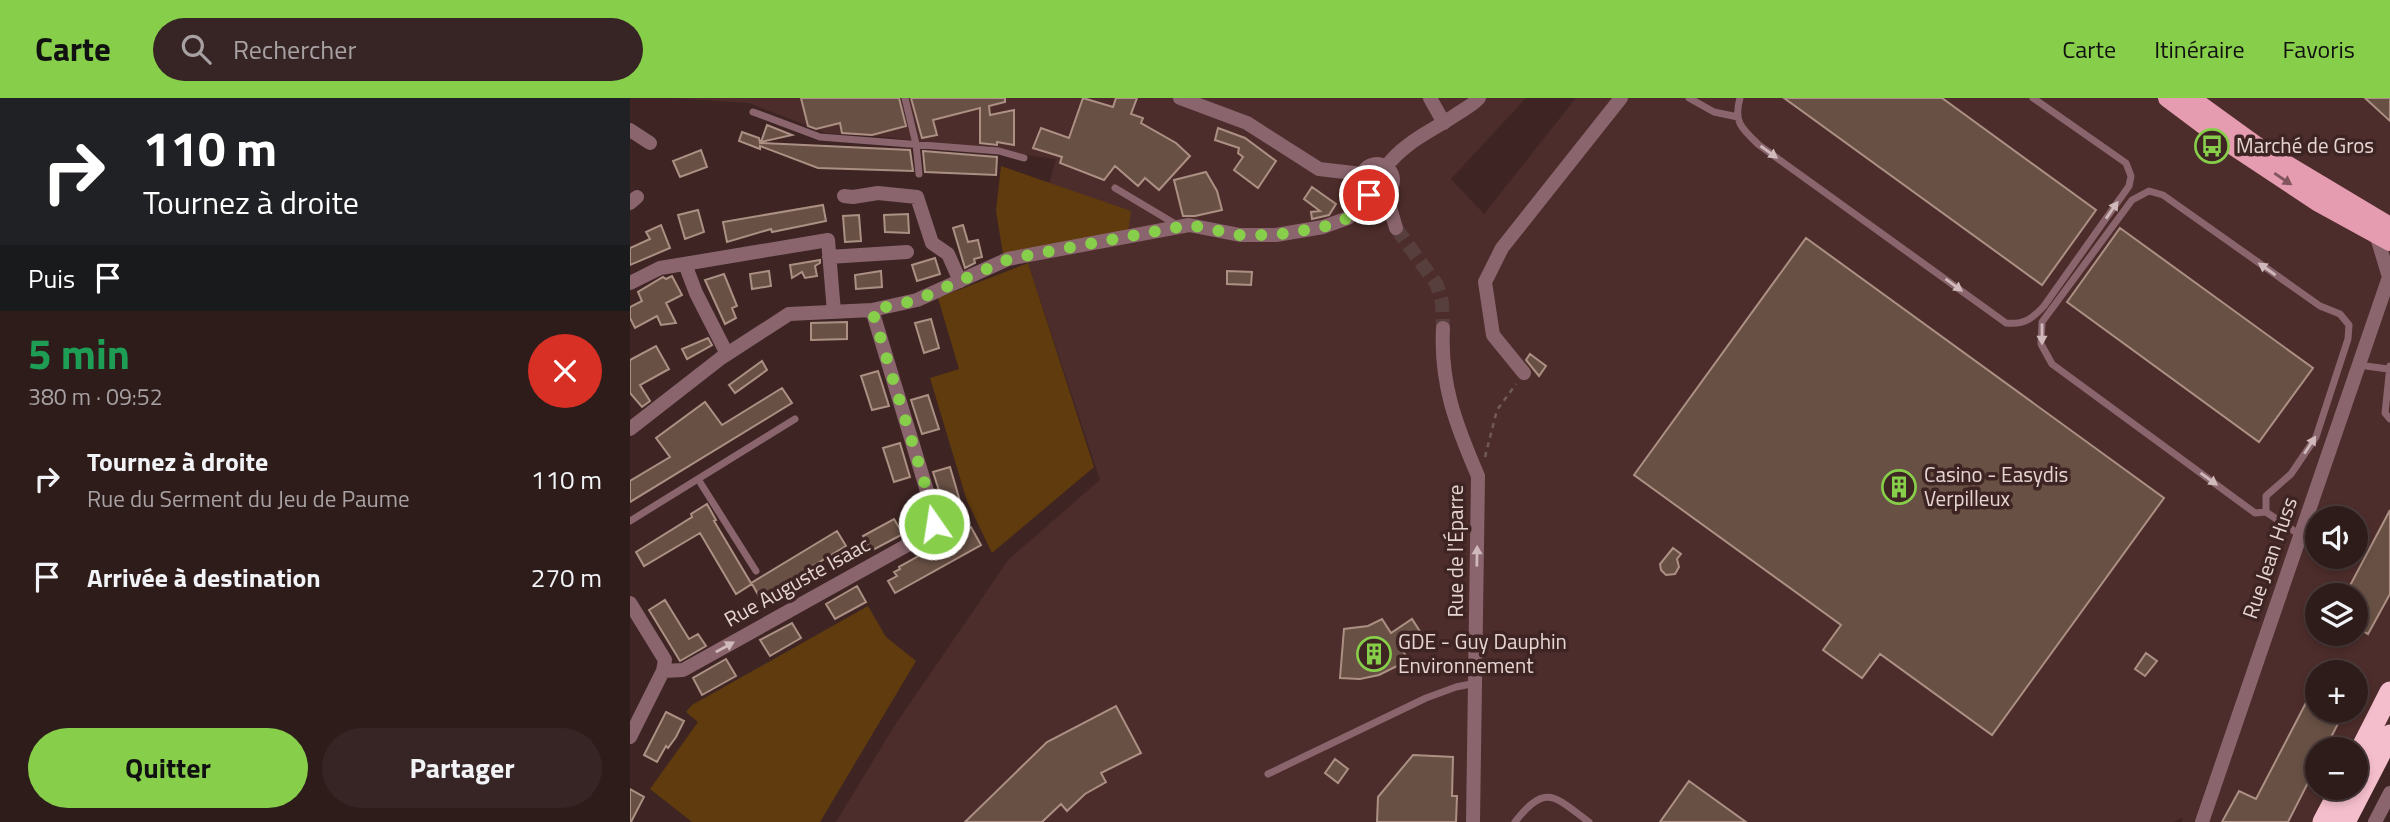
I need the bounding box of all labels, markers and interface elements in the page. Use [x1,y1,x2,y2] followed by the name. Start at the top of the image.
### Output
[153,18,643,81] search box
[35,24,111,74] text: Carte
[177,30,215,68] icon: search
[233,30,356,69] text: Rechercher
[2062,31,2116,67] text: Carte
[2154,31,2245,67] text: Itinéraire
[2283,31,2355,67] text: Favoris
[143,110,277,185] text: 110 m
[28,126,119,217] icon: right
[2193,127,2231,165] bus stop icon: Marché de Gros
[2236,129,2374,161] place label: Marché de Gros
[1760,145,1778,159] one-way arrow
[1339,165,1399,225] pin
[2274,172,2292,186] one-way arrow
[1350,176,1388,214] icon: arrive
[143,178,359,226] text: Tournez à droite
[2105,201,2119,219] one-way arrow
[28,259,75,298] text: Puis
[89,259,127,297] icon: arrive
[2258,262,2276,276] one-way arrow
[1944,278,1963,292] one-way arrow
[28,321,130,385] text: 5 min
[2036,323,2048,345] one-way arrow
[528,334,602,408] button: close
[28,379,163,414] text: 380 m · 09:52
[2304,435,2317,455] one-way arrow
[87,442,268,481] text: Tournez à droite
[1924,458,2068,514] place label: Casino - Easydis Verpilleux
[28,460,66,498] icon: right
[531,460,602,499] text: 110 m
[1880,468,1918,506] building icon: Casino - Easydis Verpilleux
[2200,472,2218,486] one-way arrow
[87,481,410,516] text: Rue du Serment du Jeu de Paume
[1439,485,1471,617] street label: Rue de l'Éparre
[897,487,971,561] position arrow
[2233,492,2305,623] street label: Rue Jean Huss
[2305,506,2368,800] map controls
[2305,506,2368,569] button: sound
[718,528,875,634] street label: Rue Auguste Isaac
[1471,545,1483,567] one-way arrow
[28,558,66,596] icon: arrive
[87,558,321,597] text: Arrivée à destination
[531,558,602,597] text: 270 m
[2305,583,2368,646] button: layers
[1398,625,1567,681] place label: GDE - Guy Dauphin Environnement
[1355,635,1393,673] building icon: GDE - Guy Dauphin Environnement
[715,641,735,652] one-way arrow
[2305,660,2368,723] button: +
[28,728,308,808] button: Quitter
[322,728,602,808] button: Partager
[2305,737,2368,800] button: −

